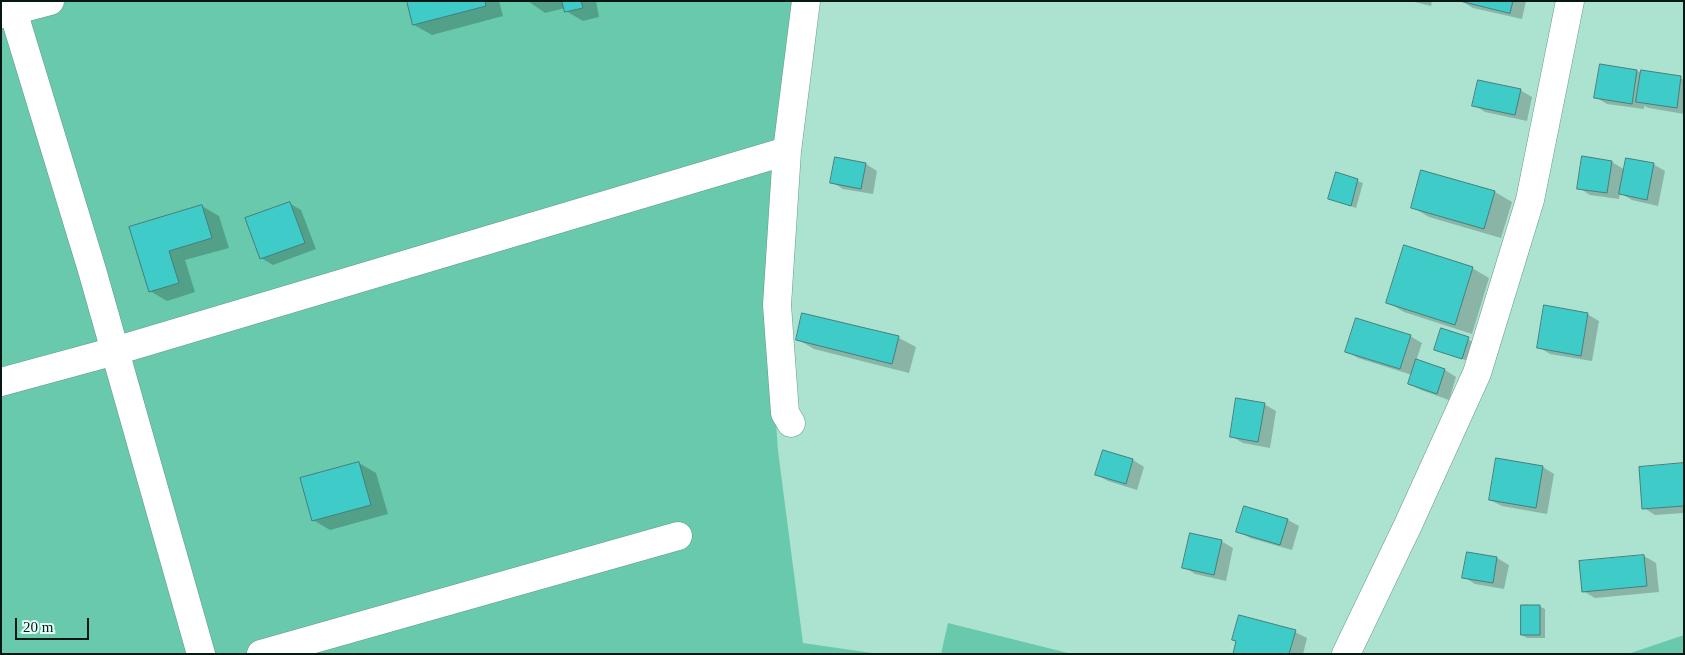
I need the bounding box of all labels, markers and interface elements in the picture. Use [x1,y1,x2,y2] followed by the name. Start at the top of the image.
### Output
[18,608,91,640] scale bar
[23,619,53,635] text: 20 m

